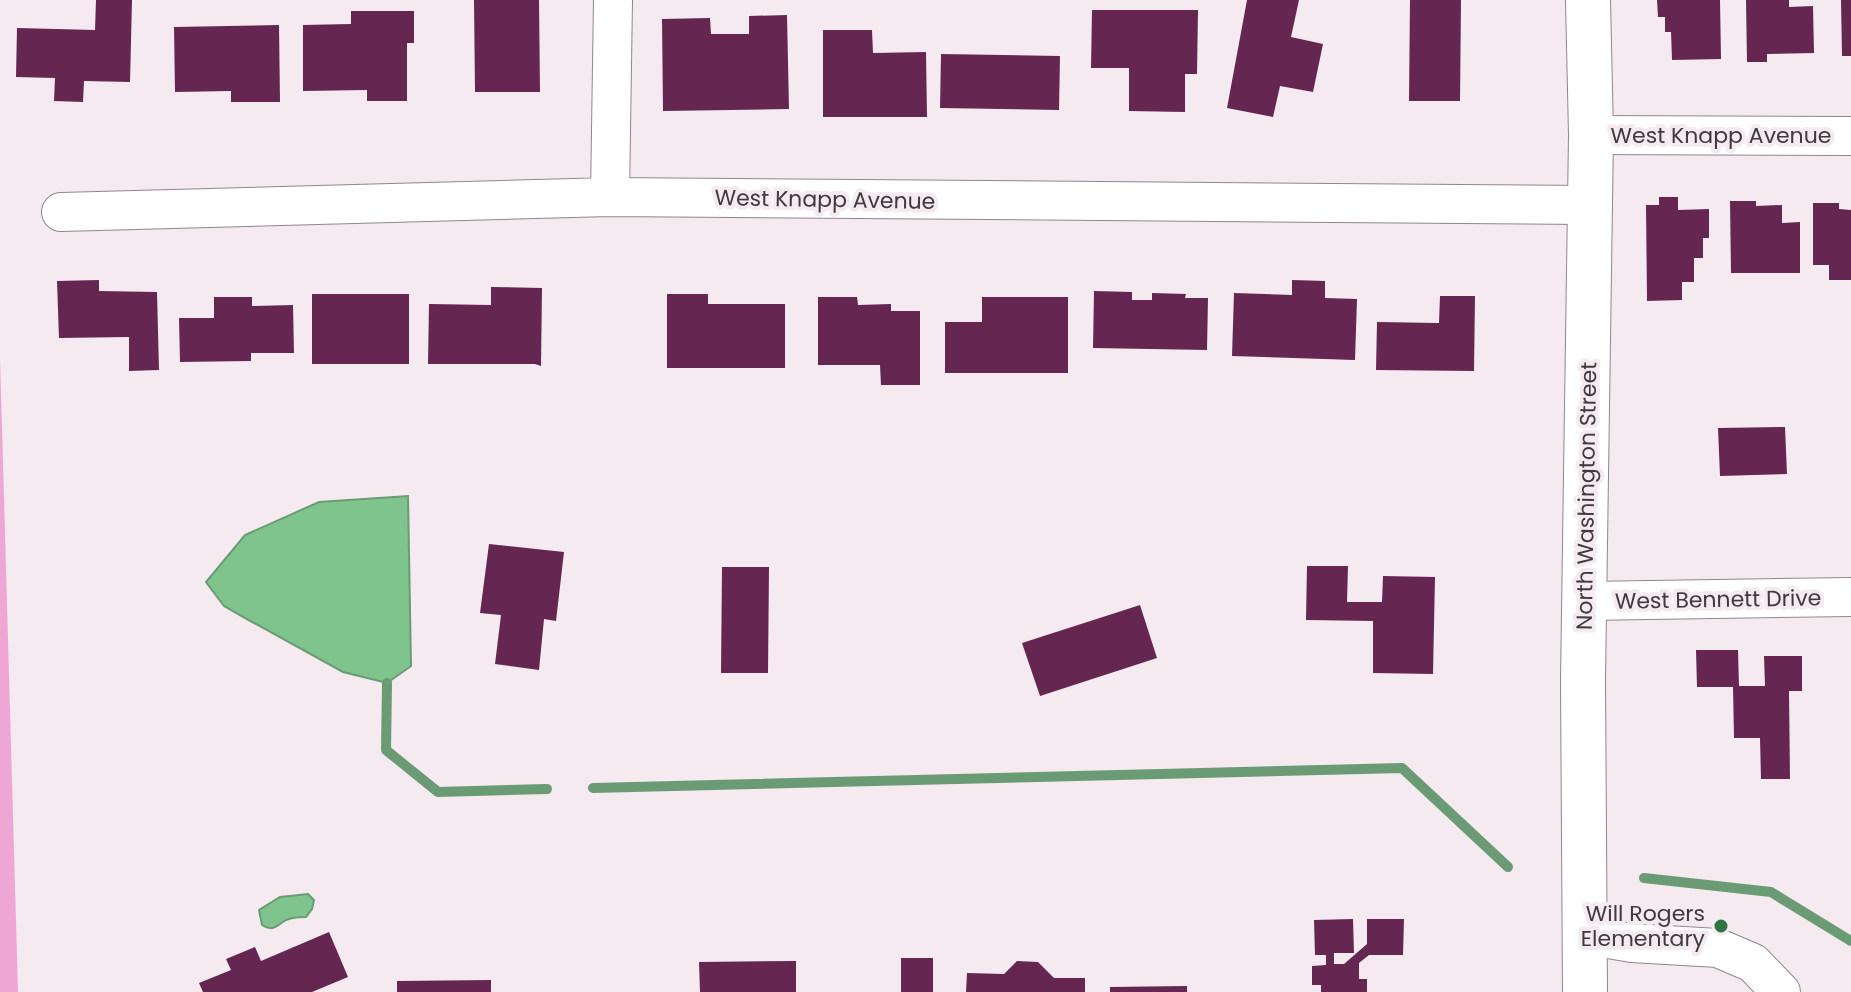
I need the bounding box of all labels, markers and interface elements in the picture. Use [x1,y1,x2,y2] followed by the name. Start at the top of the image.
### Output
[1611,120,1831,151] street label: West Knapp Avenue
[714,182,936,217] street label: West Knapp Avenue
[1569,362,1604,630] street label: North Washington Street
[1615,582,1821,617] street label: West Bennett Drive
[1581,898,1706,954] place label: Will Rogers Elementary
[1712,917,1730,935] marker: Will Rogers Elementary

